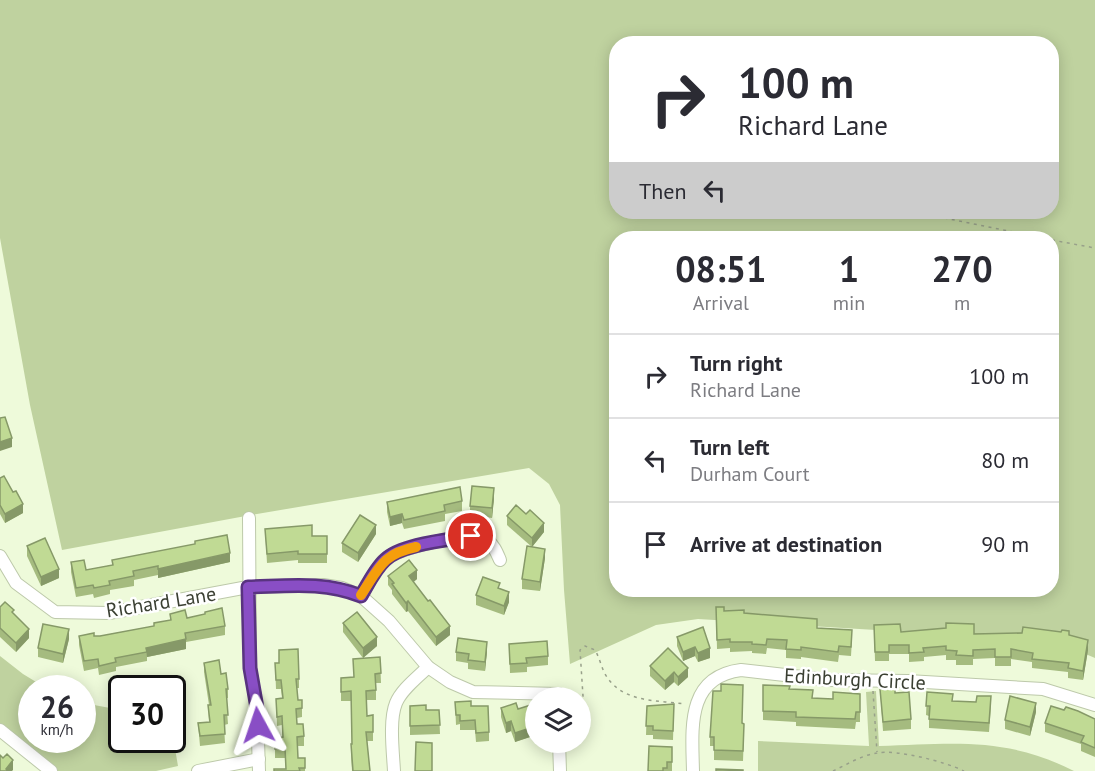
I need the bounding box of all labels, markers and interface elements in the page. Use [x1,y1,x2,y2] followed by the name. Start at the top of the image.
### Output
[738,55,854,110] text: 100 m
[639,60,717,138] icon: right
[738,108,888,142] text: Richard Lane
[698,174,731,207] icon: left
[639,177,686,205] text: Then
[675,245,767,292] text: 08:51
[839,245,859,292] text: 1
[932,245,993,292] text: 270
[693,290,749,316] text: Arrival
[833,290,865,316] text: min
[954,290,970,316] text: m
[690,349,782,377] text: Turn right
[639,360,672,393] icon: right
[969,362,1029,390] text: 100 m
[690,377,801,403] text: Richard Lane
[690,433,770,461] text: Turn left
[639,444,672,477] icon: left
[981,446,1029,474] text: 80 m
[690,461,810,487] text: Durham Court
[445,510,496,561] pin
[454,519,487,552] icon: arrive
[639,528,672,561] icon: arrive
[690,530,882,558] text: Arrive at destination
[981,530,1029,558] text: 90 m
[104,580,218,624] street label: Richard Lane
[784,662,926,696] street label: Edinburgh Circle
[108,675,186,753] speed limit sign: 30
[40,687,74,726] text: 26
[525,687,591,753] map controls
[525,687,591,753] button: layers
[226,693,290,757] position arrow
[41,720,73,739] text: km/h

